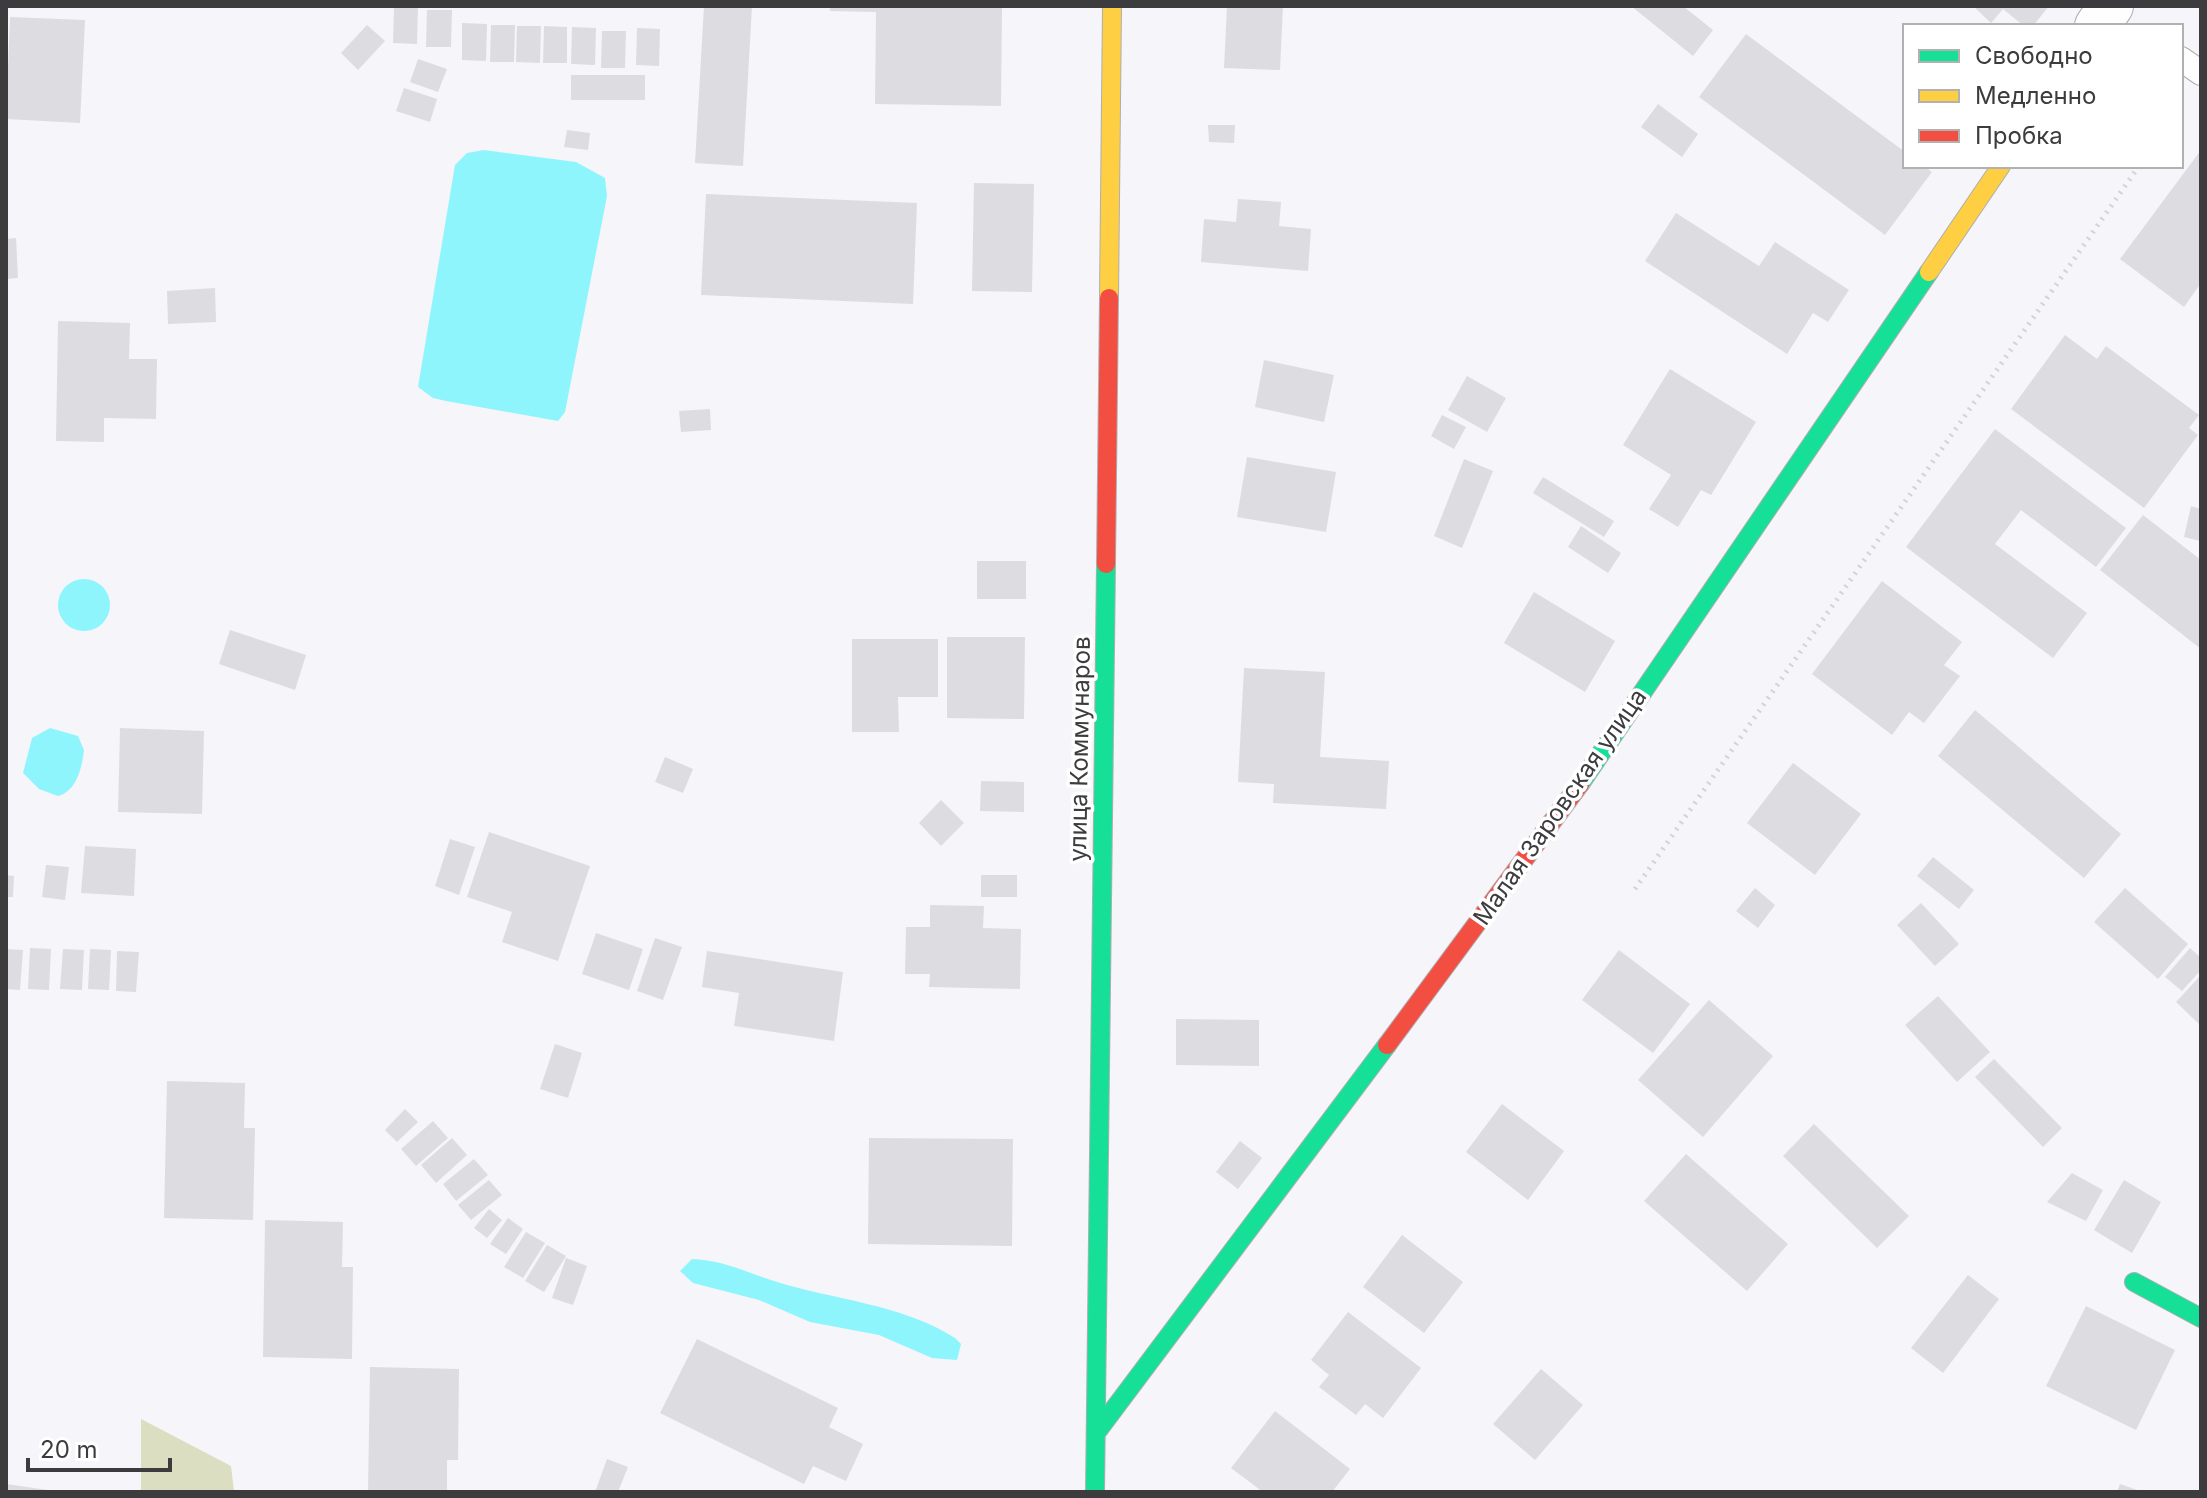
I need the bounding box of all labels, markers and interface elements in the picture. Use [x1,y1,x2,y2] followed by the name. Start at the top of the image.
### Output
[1903,24,2183,168] legend
[1975,41,2093,70] text: Свободно
[1975,81,2096,110] text: Медленно
[1975,121,2063,150] text: Пробка
[1063,636,1096,862] street label: улица Коммунаров
[1467,683,1652,930] street label: Малая Заровская улица
[28,1422,170,1472] scale bar
[40,1435,98,1464] text: 20 m

